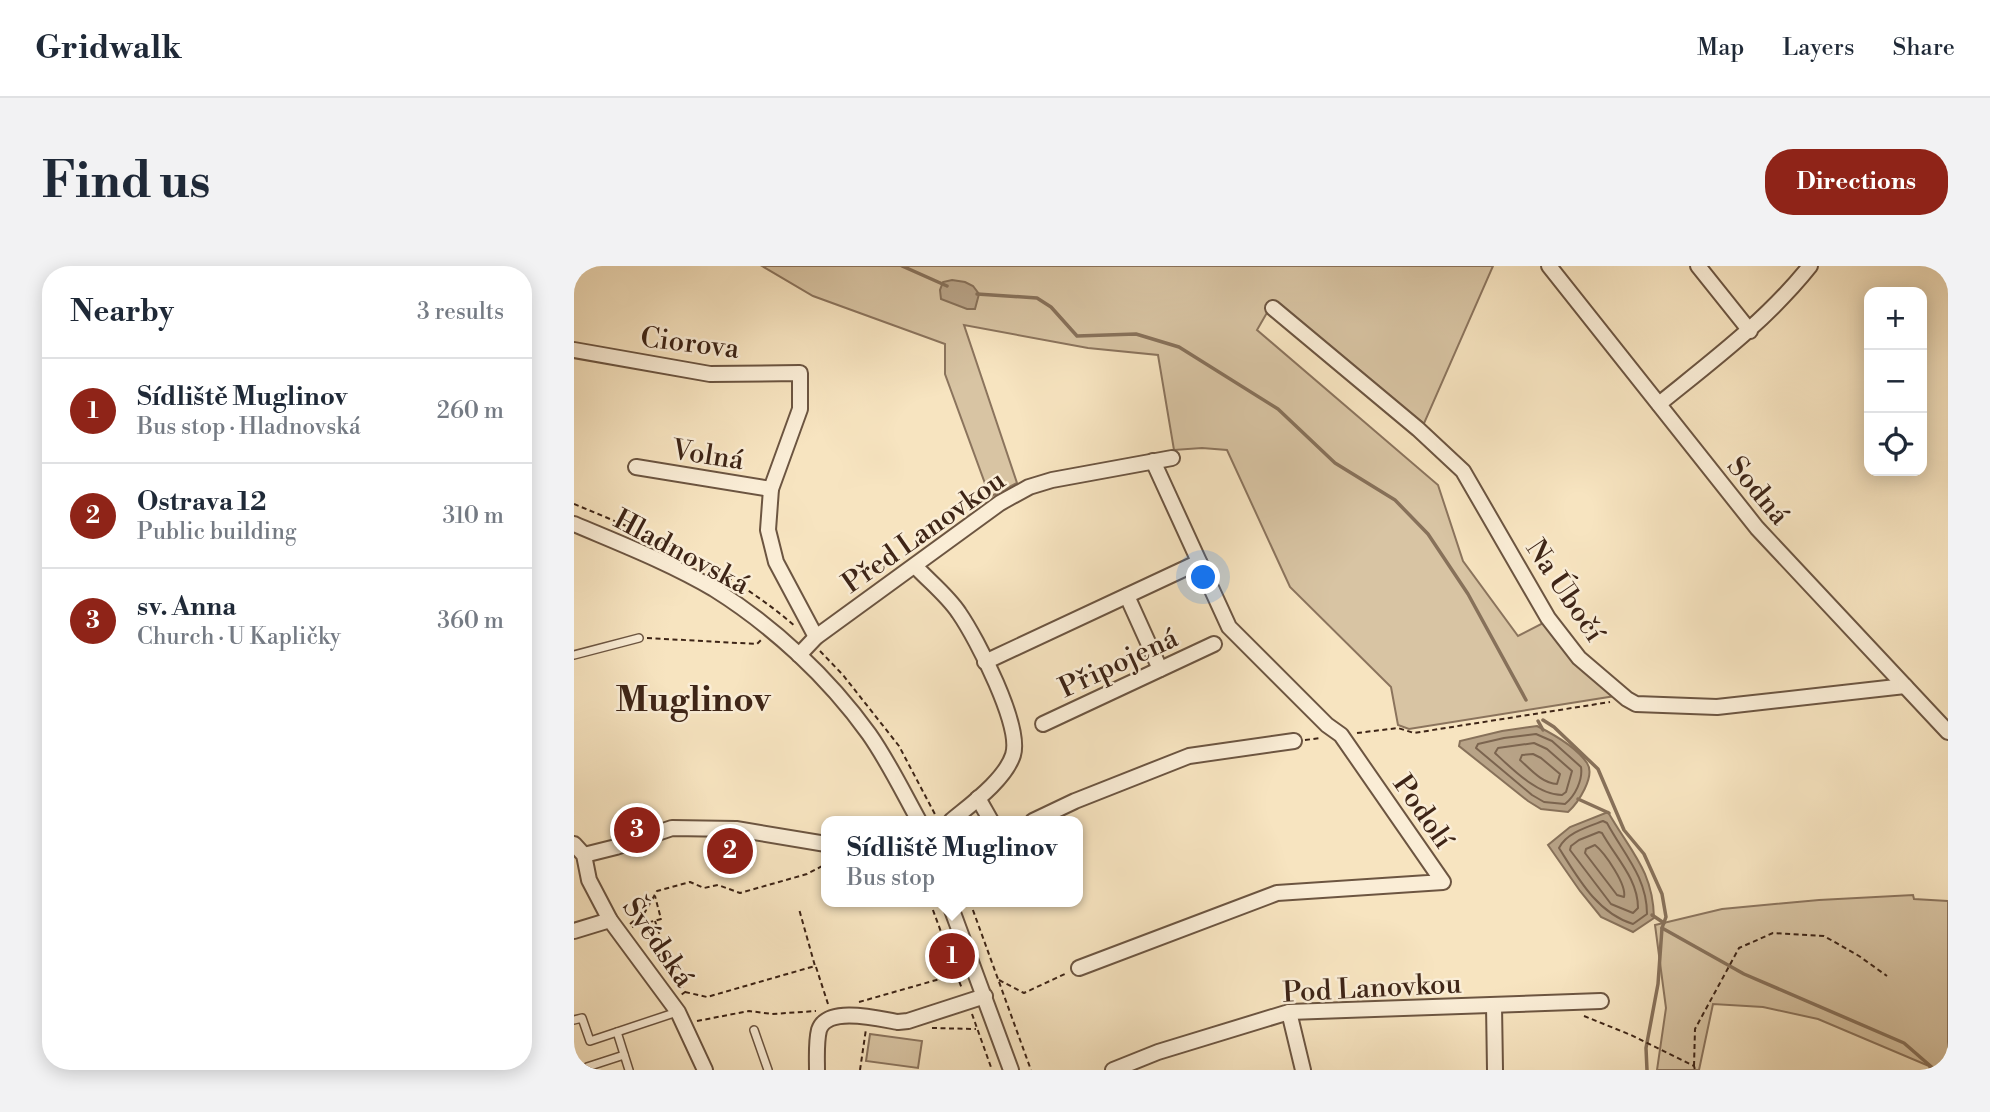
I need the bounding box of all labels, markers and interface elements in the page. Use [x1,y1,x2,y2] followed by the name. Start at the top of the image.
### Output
[35,28,182,69] text: Gridwalk
[1697,33,1744,63] text: Map
[1782,33,1854,63] text: Layers
[1892,33,1955,63] text: Share
[1765,149,1948,215] button: Directions
[42,152,211,213] text: Find us
[1864,287,1927,476] map controls
[1864,287,1927,350] button: +
[70,293,174,331] text: Nearby
[417,298,504,326] text: 3 results
[638,320,742,367] street label: Ciorova
[1864,350,1927,413] button: −
[137,381,347,413] text: Sídliště Muglinov
[87,397,99,425] text: 1
[437,397,504,425] text: 260 m
[137,413,361,441] text: Bus stop · Hladnovská
[1864,413,1927,476] button: locate
[668,432,747,479] street label: Volná
[1719,450,1797,533] street label: Sodná
[835,463,1012,601] street label: Před Lanovkou
[137,486,266,518] text: Ostrava 12
[86,502,100,530] text: 2
[443,502,504,530] text: 310 m
[608,502,756,603] street label: Hladnovská
[137,518,297,546] text: Public building
[1518,532,1614,650] street label: Na Úbočí
[1186,560,1220,594] your location
[137,591,236,623] text: sv. Anna
[86,607,100,635] text: 3
[437,607,504,635] text: 360 m
[1054,620,1184,706] street label: Připojená
[137,623,341,651] text: Church · U Kapličky
[615,679,771,722] district label: Muglinov
[1385,768,1462,857] street label: Podolí
[614,804,660,856] pin: 3
[821,816,1083,907] popup
[707,825,753,877] pin: 2
[847,832,1057,864] text: Sídliště Muglinov
[847,864,935,892] text: Bus stop
[614,890,703,995] street label: Švédská
[929,930,975,982] pin: 1
[1282,966,1462,1011] street label: Pod Lanovkou

